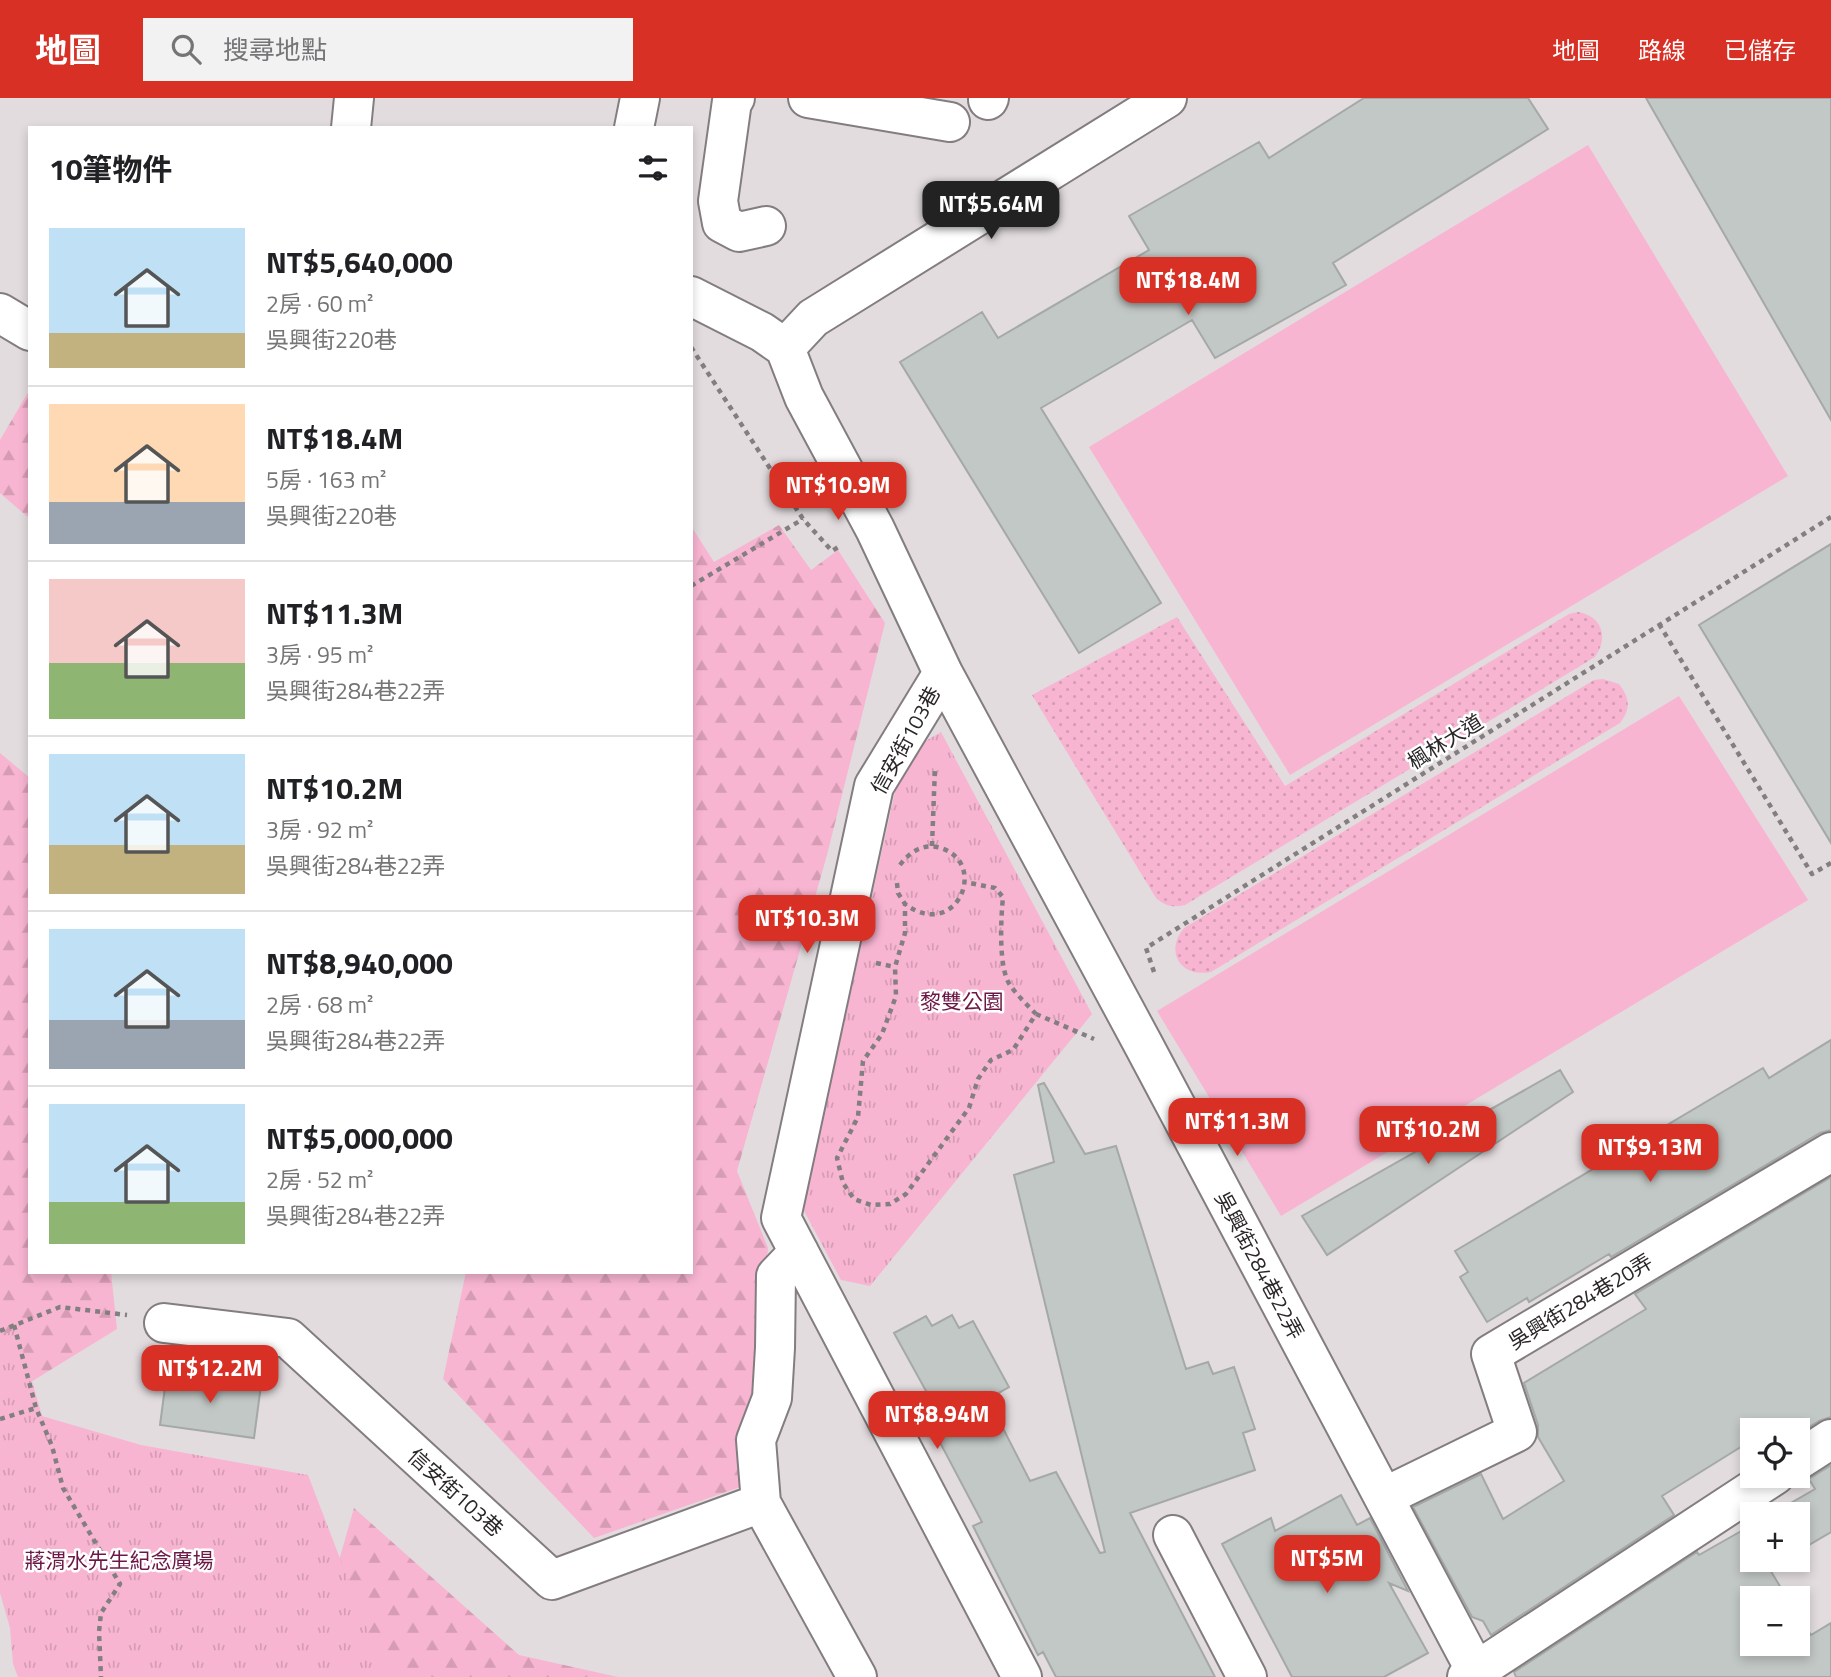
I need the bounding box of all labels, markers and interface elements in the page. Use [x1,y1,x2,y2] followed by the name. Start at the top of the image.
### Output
[143,18,633,81] search box
[35,25,101,75] text: 地圖
[167,30,205,68] icon: search
[223,30,327,69] text: 搜尋地點
[1552,32,1600,68] text: 地圖
[1638,32,1686,68] text: 路線
[1724,32,1796,68] text: 已儲存
[49,146,173,192] text: 10筆物件
[634,149,672,187] icon: filters
[919,181,1063,241] pin: NT$5.64M
[938,186,1044,221] text: NT$5.64M
[266,239,453,285] text: NT$5,640,000
[105,256,189,340] icon: home
[1116,258,1260,317] pin: NT$18.4M
[1135,262,1241,297] text: NT$18.4M
[266,286,373,321] text: 2房 · 60 m²
[266,322,397,357] text: 吳興街220巷
[266,415,403,461] text: NT$18.4M
[105,432,189,516] icon: home
[266,462,386,497] text: 5房 · 163 m²
[766,462,910,522] pin: NT$10.9M
[785,467,891,502] text: NT$10.9M
[266,498,397,533] text: 吳興街220巷
[266,590,403,636] text: NT$11.3M
[105,607,189,691] icon: home
[266,637,373,672] text: 3房 · 95 m²
[266,673,445,708] text: 吳興街284巷22弄
[862,680,948,800] street label: 信安街103巷
[1401,705,1489,777] street label: 楓林大道
[266,765,403,811] text: NT$10.2M
[105,782,189,866] icon: home
[266,812,373,847] text: 3房 · 92 m²
[266,848,445,883] text: 吳興街284巷22弄
[735,896,879,955] pin: NT$10.3M
[754,900,860,935] text: NT$10.3M
[266,940,453,986] text: NT$8,940,000
[105,957,189,1041] icon: home
[920,985,1004,1017] park label: 黎雙公園
[266,987,373,1022] text: 2房 · 68 m²
[266,1023,445,1058] text: 吳興街284巷22弄
[1165,1098,1309,1158] pin: NT$11.3M
[1184,1103,1290,1138] text: NT$11.3M
[1356,1107,1500,1166] pin: NT$10.2M
[1375,1111,1481,1146] text: NT$10.2M
[266,1115,453,1161] text: NT$5,000,000
[1578,1124,1722,1184] pin: NT$9.13M
[1597,1129,1703,1164] text: NT$9.13M
[105,1132,189,1216] icon: home
[266,1162,373,1197] text: 2房 · 52 m²
[1207,1185,1313,1345] street label: 吳興街284巷22弄
[266,1198,445,1233] text: 吳興街284巷22弄
[1502,1245,1658,1357] street label: 吳興街284巷20弄
[138,1346,282,1405] pin: NT$12.2M
[157,1350,263,1385] text: NT$12.2M
[865,1392,1009,1451] pin: NT$8.94M
[884,1396,990,1431] text: NT$8.94M
[1740,1418,1810,1656] map controls
[1740,1418,1810,1488] button: locate
[401,1440,511,1544] street label: 信安街103巷
[1740,1502,1810,1572] button: +
[1278,1536,1376,1595] pin: NT$5M
[1290,1540,1364,1575] text: NT$5M
[25,1544,214,1576] park label: 蔣渭水先生紀念廣場
[1740,1586,1810,1656] button: −

